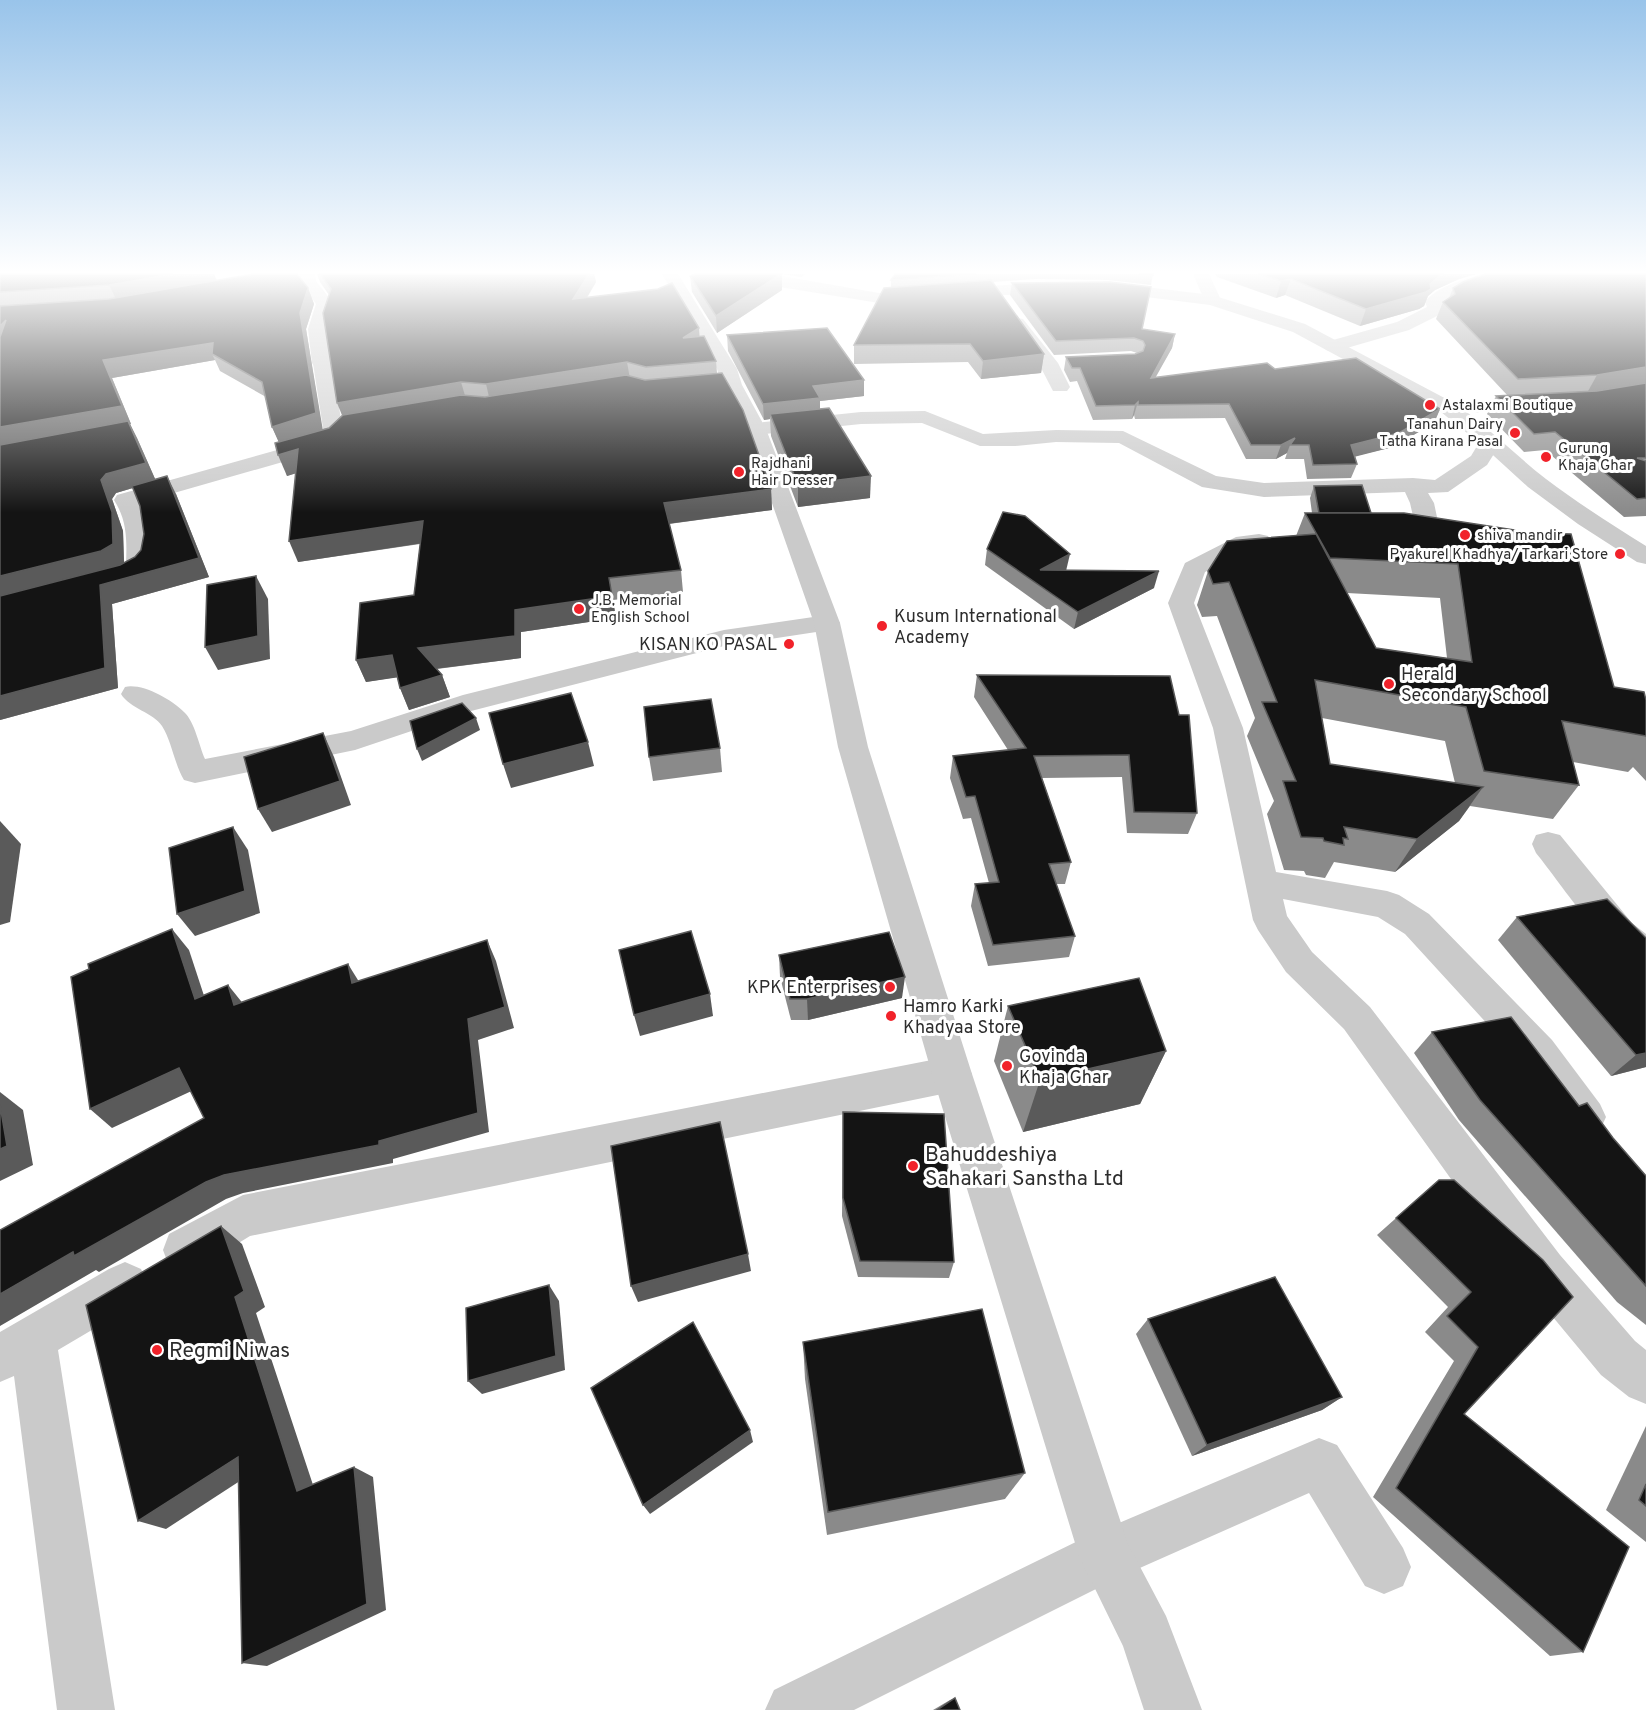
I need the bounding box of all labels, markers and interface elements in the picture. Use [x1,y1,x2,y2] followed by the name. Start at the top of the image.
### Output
[1442,397,1573,416] place label: Astalaxmi Boutique
[1423,398,1437,412] marker: Astalaxmi Boutique
[1379,416,1503,452] place label: Tanahun Dairy Tatha Kirana Pasal
[1508,426,1522,440] marker: Tanahun Dairy Tatha Kirana Pasal
[1558,440,1633,476] place label: Gurung Khaja Ghar
[1539,450,1553,464] marker: Gurung Khaja Ghar
[751,455,834,491] place label: Rajdhani Hair Dresser
[732,465,746,479] marker: Rajdhani Hair Dresser
[1477,527,1563,546] place label: shiva mandir
[1458,528,1472,542] marker: shiva mandir
[1390,546,1608,565] place label: Pyakurel Khadhya/ Tarkari Store
[1613,547,1627,561] marker: Pyakurel Khadhya/ Tarkari Store
[591,592,690,628] place label: J.B. Memorial English School
[572,602,586,616] marker: J.B. Memorial English School
[894,606,1057,650] place label: Kusum International Academy
[875,619,889,633] marker: Kusum International Academy
[639,634,777,657] place label: KISAN KO PASAL
[782,637,796,651] marker: KISAN KO PASAL
[1401,664,1547,708] place label: Herald Secondary School
[1382,677,1396,691] marker: Herald Secondary School
[747,977,878,1000] place label: KPK Enterprises
[883,980,897,994] marker: KPK Enterprises
[903,996,1021,1040] place label: Hamro Karki Khadyaa Store
[884,1009,898,1023] marker: Hamro Karki Khadyaa Store
[1019,1046,1109,1090] place label: Govinda Khaja Ghar
[1000,1059,1014,1073] marker: Govinda Khaja Ghar
[925,1142,1124,1193] place label: Bahuddeshiya Sahakari Sanstha Ltd
[906,1159,920,1173] marker: Bahuddeshiya Sahakari Sanstha Ltd
[169,1338,290,1365] place label: Regmi Niwas
[150,1343,164,1357] marker: Regmi Niwas

